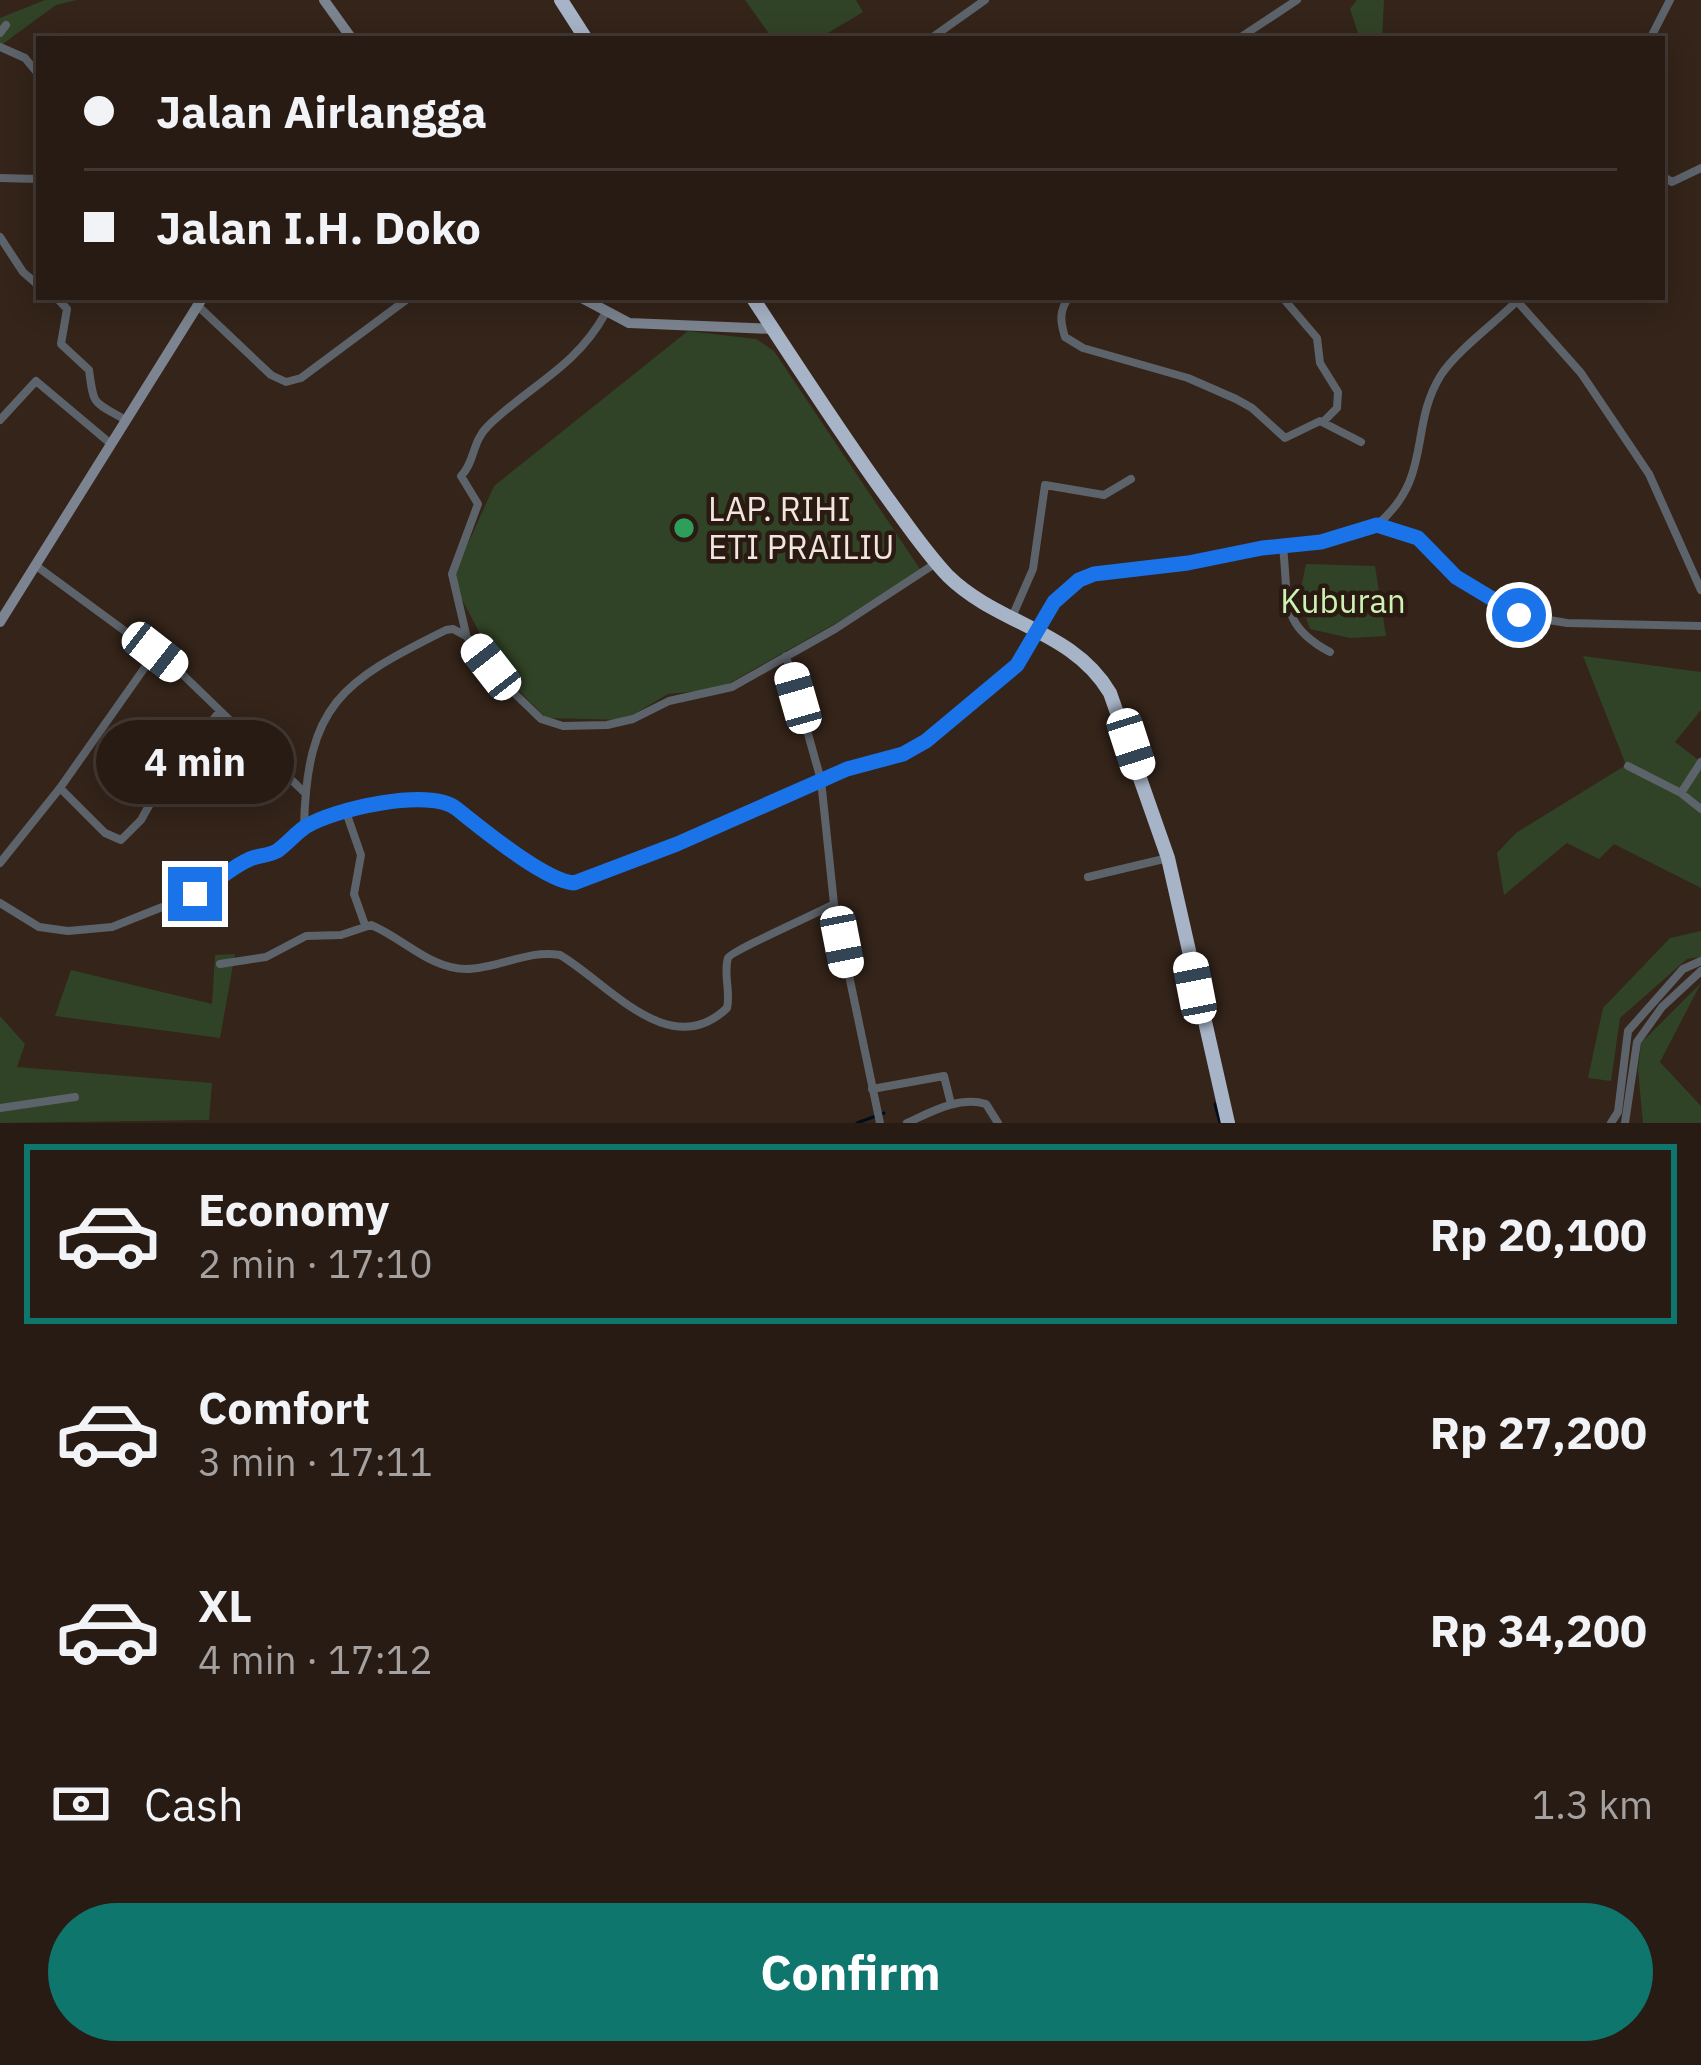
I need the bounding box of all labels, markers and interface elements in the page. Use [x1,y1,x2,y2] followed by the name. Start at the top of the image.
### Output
[156,82,487,140] text: Jalan Airlangga
[156,198,481,256] text: Jalan I.H. Doko
[708,487,894,568] place label: LAP. RIHI ETI PRAILIU
[671,515,697,541] marker: LAP. RIHI ETI PRAILIU
[1280,579,1406,622] park label: Kuburan
[1492,588,1546,642] route start
[116,616,194,688] car
[455,628,527,706] car
[771,658,825,738] car
[1103,704,1159,784] car
[96,720,294,804] callout: 4 min
[144,736,246,787] text: 4 min
[168,867,222,921] route end
[817,903,867,981] car
[1170,949,1220,1027] car
[54,1180,162,1288] icon: car
[198,1180,389,1238] text: Economy
[1430,1205,1647,1263] text: Rp 20,100
[198,1238,433,1289] text: 2 min · 17:10
[54,1378,162,1486] icon: car
[198,1378,370,1436] text: Comfort
[1430,1403,1647,1461] text: Rp 27,200
[198,1436,433,1487] text: 3 min · 17:11
[54,1576,162,1684] icon: car
[198,1576,252,1634] text: XL
[1430,1601,1647,1659] text: Rp 34,200
[198,1634,433,1685] text: 4 min · 17:12
[48,1771,114,1837] icon: cash
[144,1775,243,1833] text: Cash
[1532,1779,1653,1830] text: 1.3 km
[48,1903,1653,2041] button: Confirm

